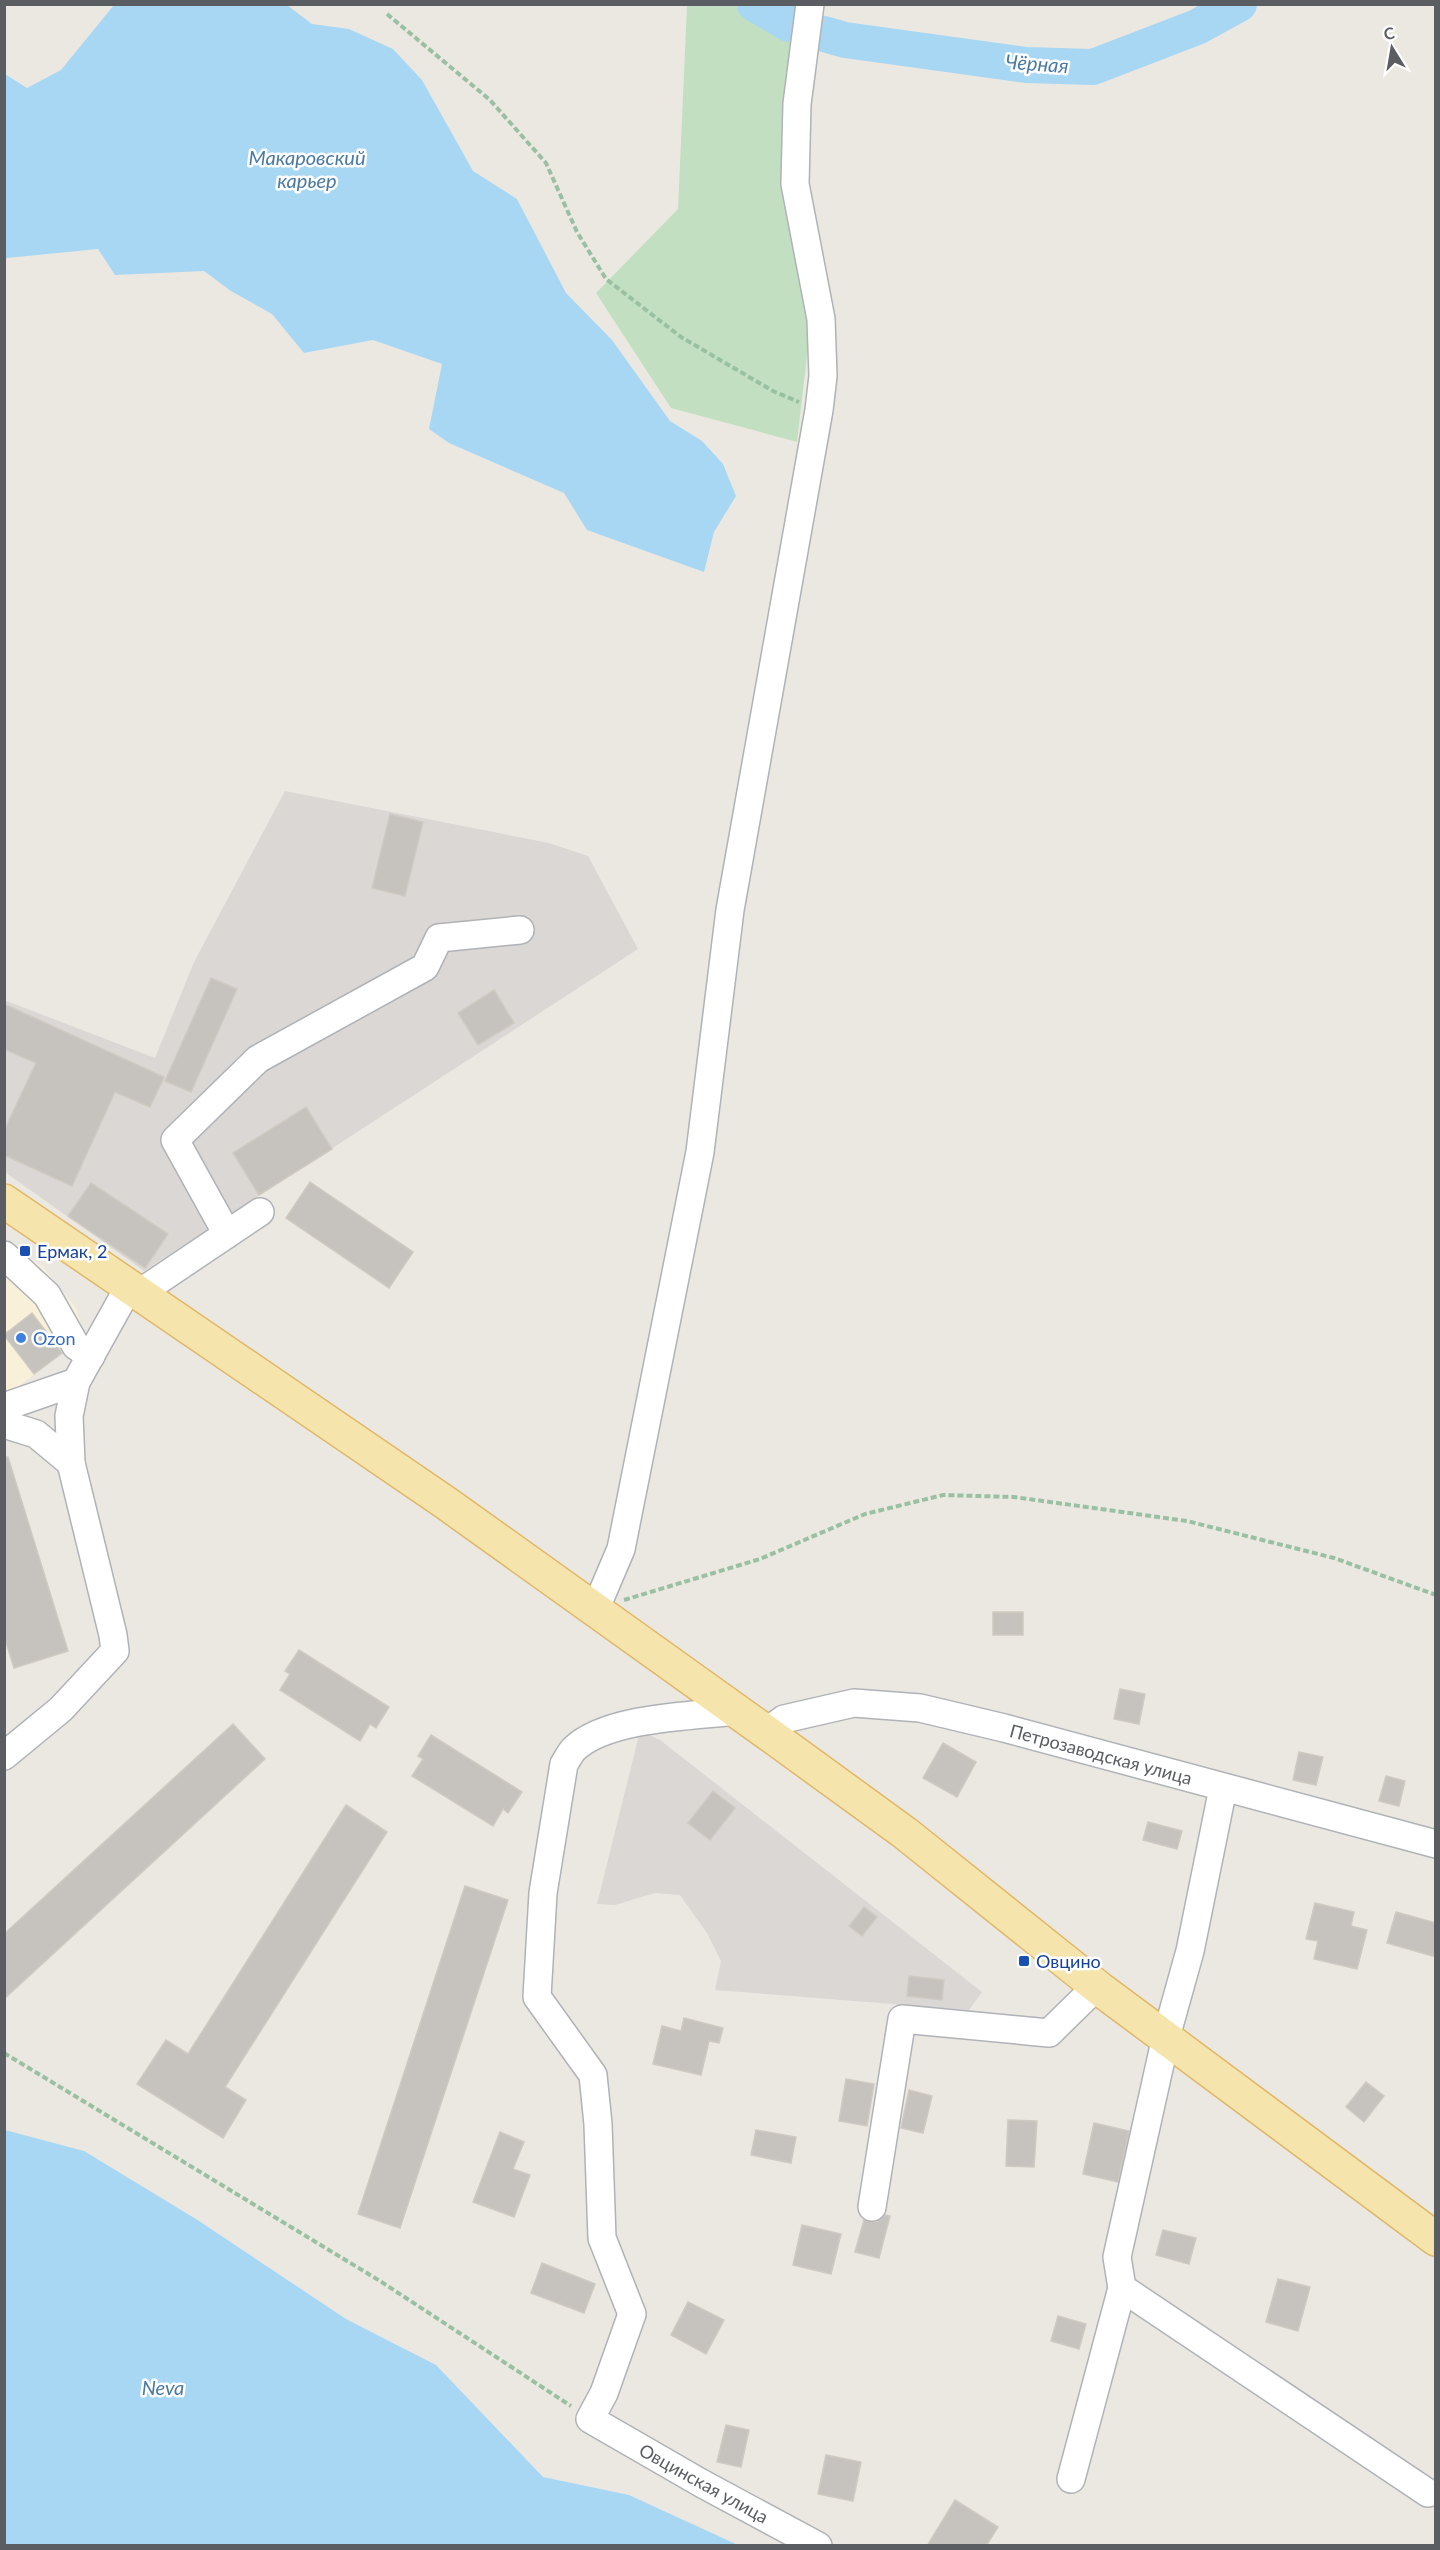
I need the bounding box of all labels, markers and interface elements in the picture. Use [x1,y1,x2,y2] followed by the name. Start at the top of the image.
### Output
[1362,18,1422,78] north arrow
[1382,22,1396,43] text: С
[1005,49,1069,77] water label: Чёрная
[248,145,366,192] water label: Макаровский карьер
[37,1240,107,1262] place label: Ермак, 2
[18,1244,32,1258] marker: Ермак, 2
[33,1327,75,1349] place label: Ozon
[14,1331,28,1345] marker: Ozon
[1007,1719,1195,1789] street label: Петрозаводская улица
[1036,1950,1101,1972] place label: Овцино
[1017,1954,1031,1968] marker: Овцино
[142,2375,184,2399] water label: Neva
[636,2438,772,2528] street label: Овцинская улица

